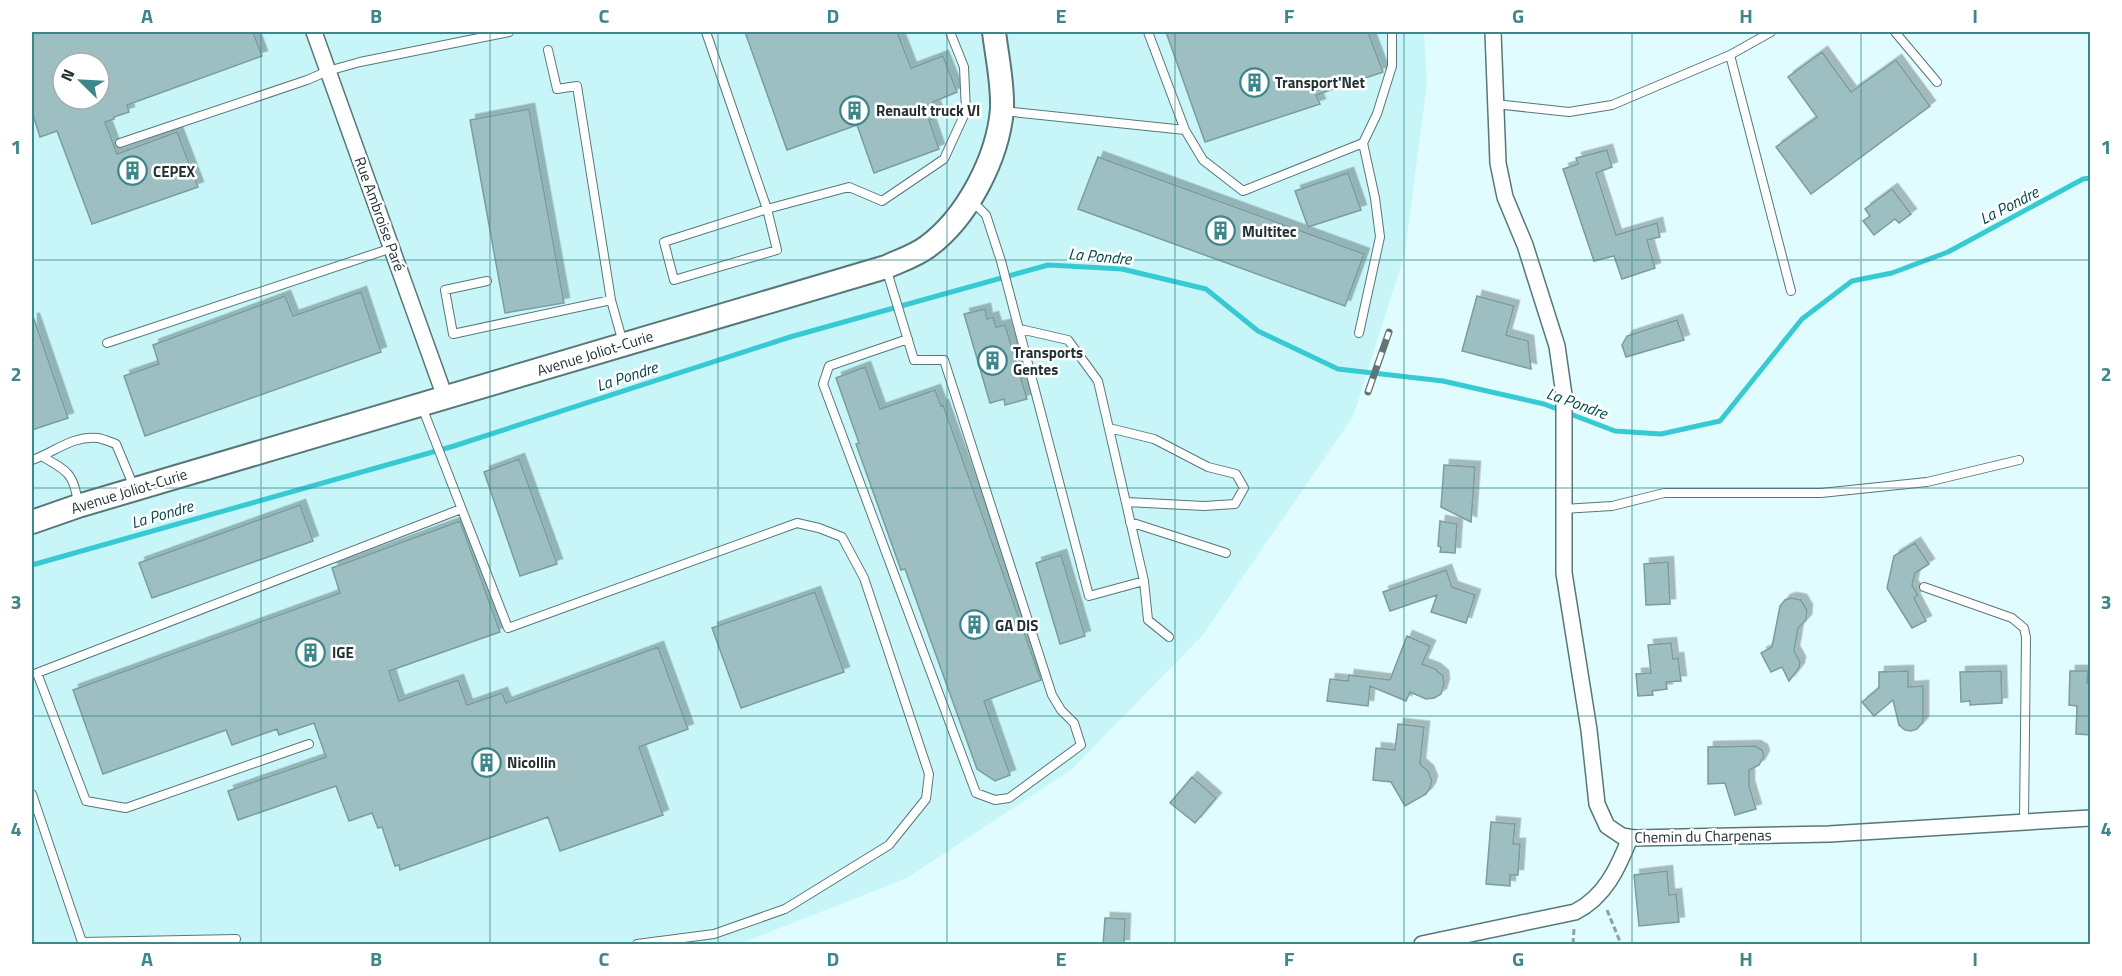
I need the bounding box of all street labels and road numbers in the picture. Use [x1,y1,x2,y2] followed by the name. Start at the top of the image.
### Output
[349,153,411,275] street label: Rue Ambroise Paré
[534,324,656,382] street label: Avenue Joliot-Curie
[68,462,190,520] street label: Avenue Joliot-Curie
[1634,823,1772,849] street label: Chemin du Charpenas

